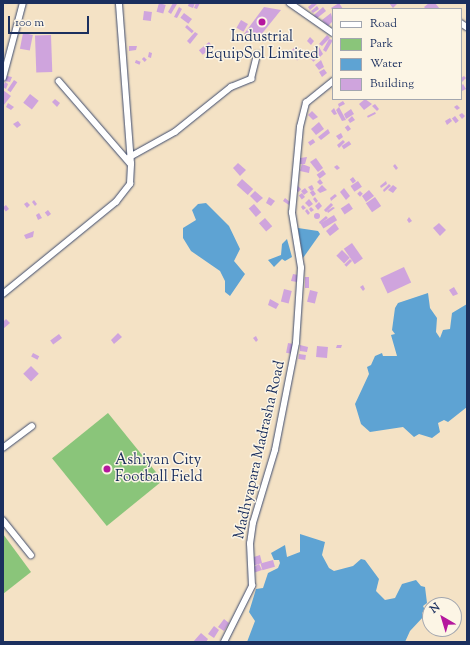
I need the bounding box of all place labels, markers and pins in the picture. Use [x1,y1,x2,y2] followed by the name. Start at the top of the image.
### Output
[257,17,267,27] marker: Industrial EquipSol Limited
[205,28,319,63] place label: Industrial EquipSol Limited
[115,451,203,486] place label: Ashiyan City Football Field
[102,464,112,474] marker: Ashiyan City Football Field

